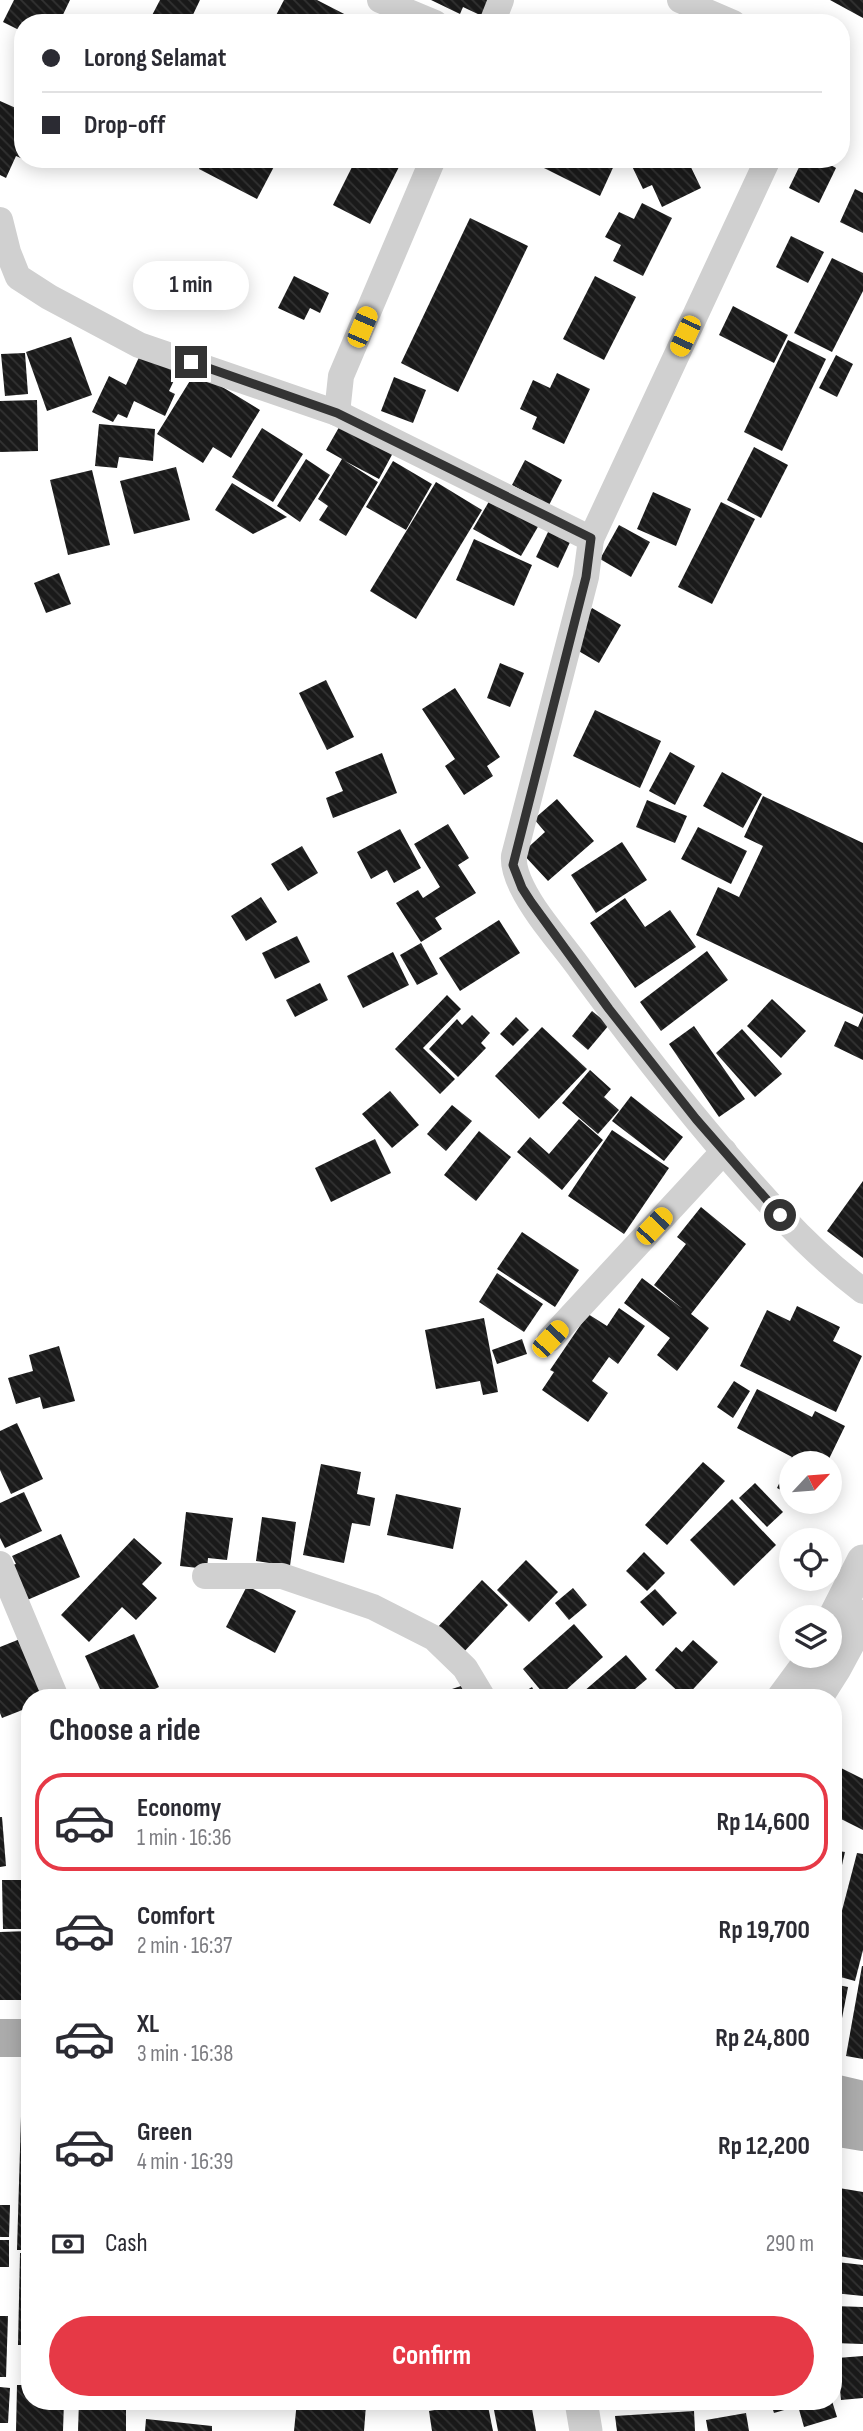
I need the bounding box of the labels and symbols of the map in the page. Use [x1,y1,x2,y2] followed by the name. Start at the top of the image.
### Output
[133,260,249,310] callout: 1 min
[345,304,380,350] car
[667,313,704,359] car
[175,346,207,378] route end
[764,1199,796,1231] route start
[632,1203,677,1249] car
[528,1316,573,1362] car
[779,1451,842,1514] north arrow

